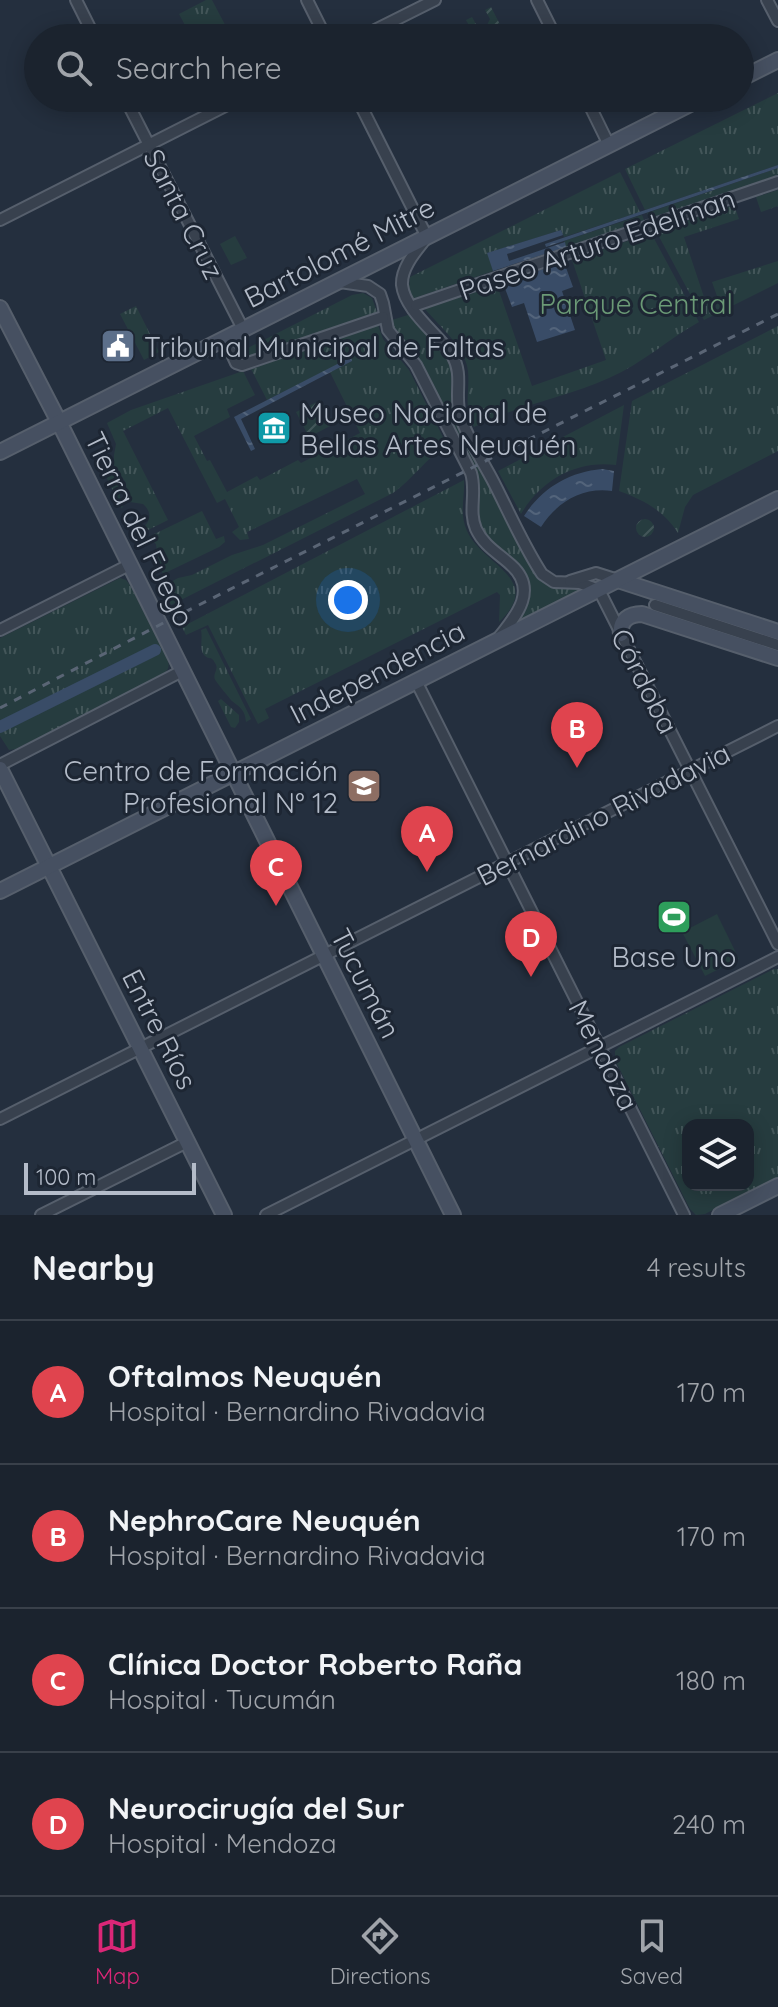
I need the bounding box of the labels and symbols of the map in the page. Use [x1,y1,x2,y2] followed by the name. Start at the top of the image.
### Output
[136,143,232,285] street label: Santa Cruz
[454,180,740,308] street label: Paseo Arturo Edelman
[238,189,440,315] street label: Bartolomé Mitre
[539,286,733,321] park label: Parque Central
[99,327,137,365] public building icon: Tribunal Municipal de Faltas
[144,329,505,364] place label: Tribunal Municipal de Faltas
[300,395,577,462] place label: Museo Nacional de Bellas Artes Neuquén
[255,409,293,447] museum icon: Museo Nacional de Bellas Artes Neuquén
[78,426,202,632] street label: Tierra del Fuego
[328,580,368,620] your location
[284,613,470,731] street label: Independencia
[604,623,686,739] street label: Córdoba
[551,702,603,768] pin: B
[470,735,736,893] street label: Bernardino Rivadavia
[64,753,338,820] place label: Centro de Formación Profesional N° 12
[345,767,383,805] school or university icon: Centro de Formación Profesional N° 12
[401,806,453,872] pin: A
[250,840,302,906] pin: C
[655,898,693,936] sports icon: Base Uno
[505,911,557,977] pin: D
[323,922,409,1044] street label: Tucumán
[612,939,736,974] place label: Base Uno
[115,963,205,1095] street label: Entre Ríos
[561,994,647,1116] street label: Mendoza
[24,1159,196,1195] scale bar

